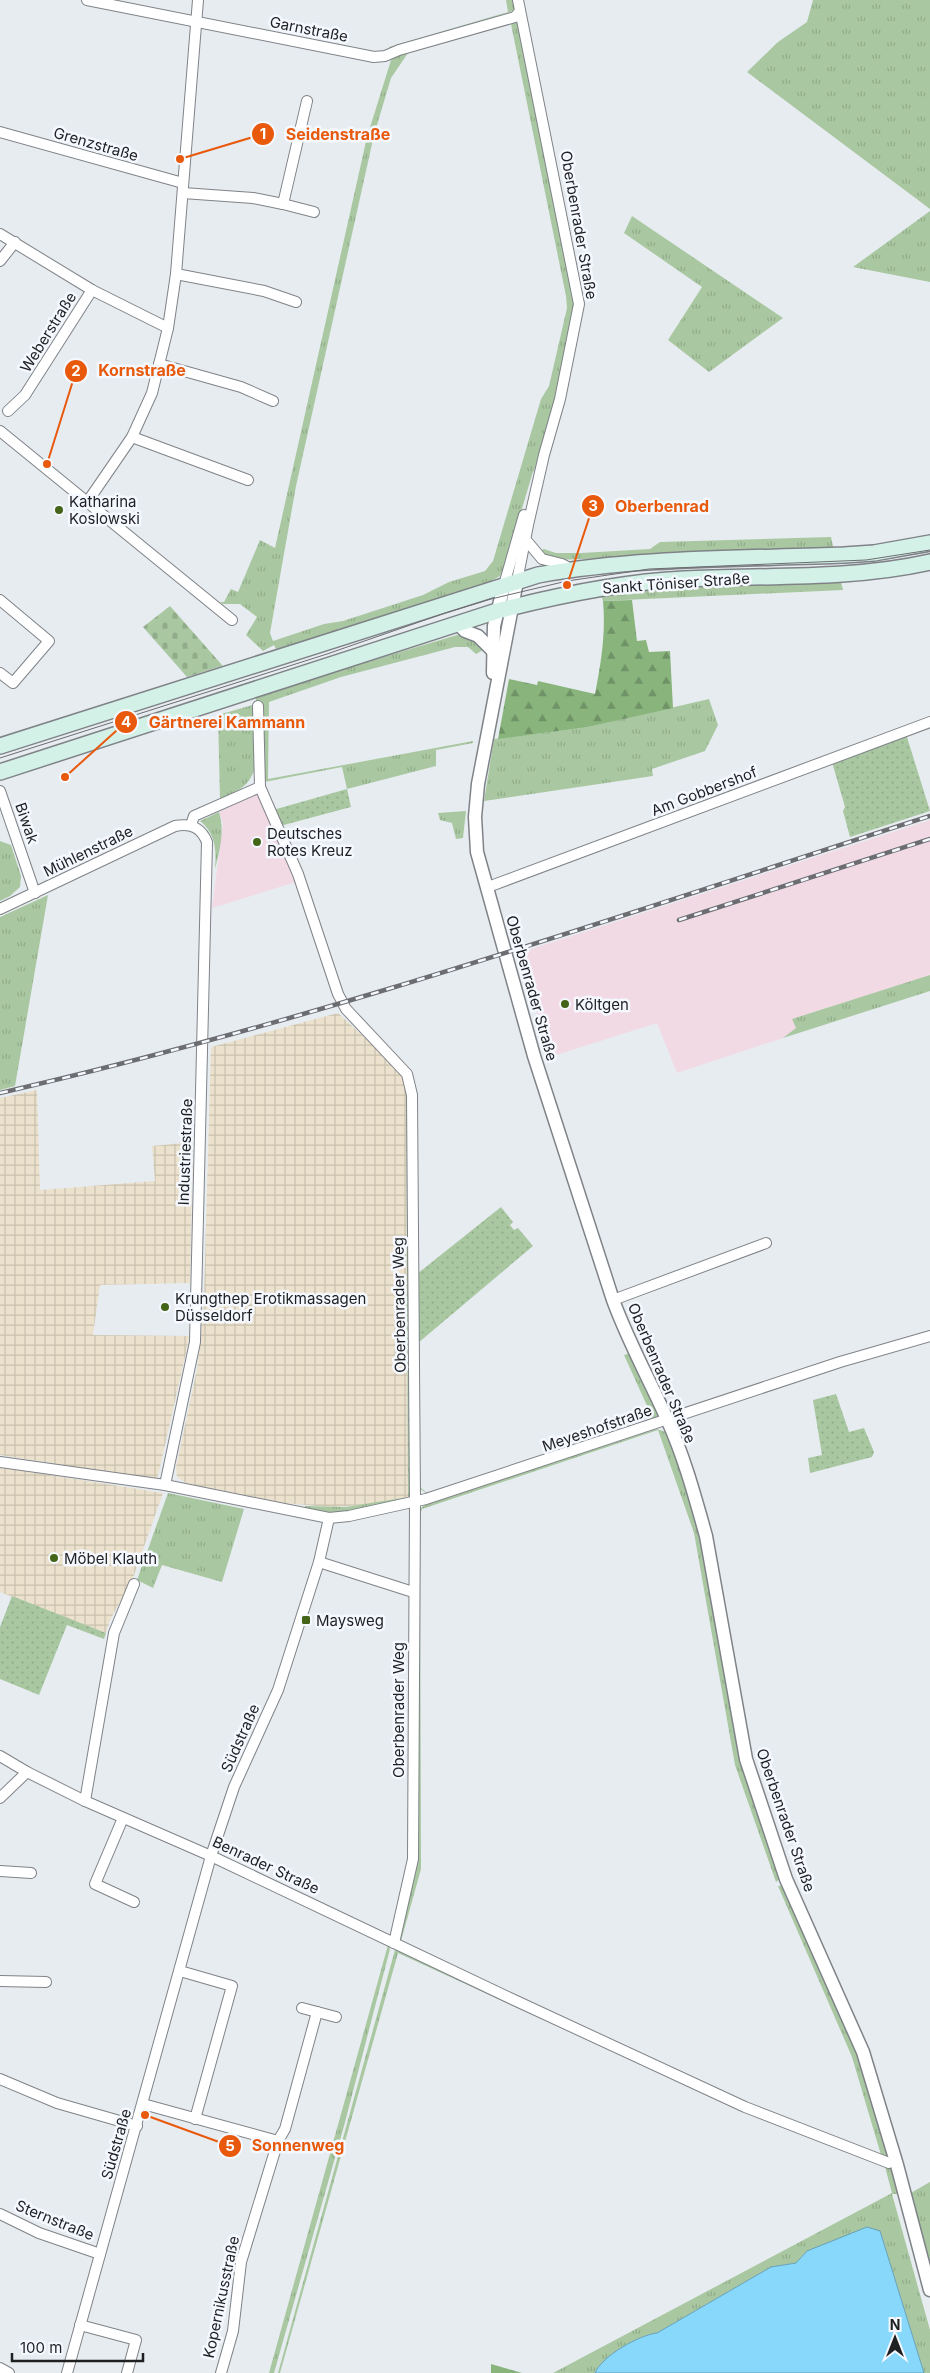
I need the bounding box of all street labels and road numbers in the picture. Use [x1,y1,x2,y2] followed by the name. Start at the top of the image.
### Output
[268,12,350,46] street label: Garnstraße
[51,123,141,165] street label: Grenzstraße
[557,149,601,301] street label: Oberbenrader Straße
[16,288,80,376] street label: Weberstraße
[602,568,750,598] street label: Sankt Töniser Straße
[648,762,760,820] street label: Am Gobbershof
[11,800,43,847] street label: Biwak
[40,821,136,881] street label: Mühlenstraße
[502,913,562,1063] street label: Oberbenrader Straße
[174,1098,196,1206] street label: Industriestraße
[388,1237,410,1373] street label: Oberbenrader Weg
[624,1300,700,1446] street label: Oberbenrader Straße
[540,1400,654,1456] street label: Meyeshofstraße
[389,1642,408,1778] street label: Oberbenrader Weg
[217,1701,263,1775] street label: Südstraße
[753,1746,819,1894] street label: Oberbenrader Straße
[209,1832,323,1898] street label: Benrader Straße
[97,2107,135,2181] street label: Südstraße
[13,2196,97,2244] street label: Sternstraße
[199,2234,243,2360] street label: Kopernikusstraße

